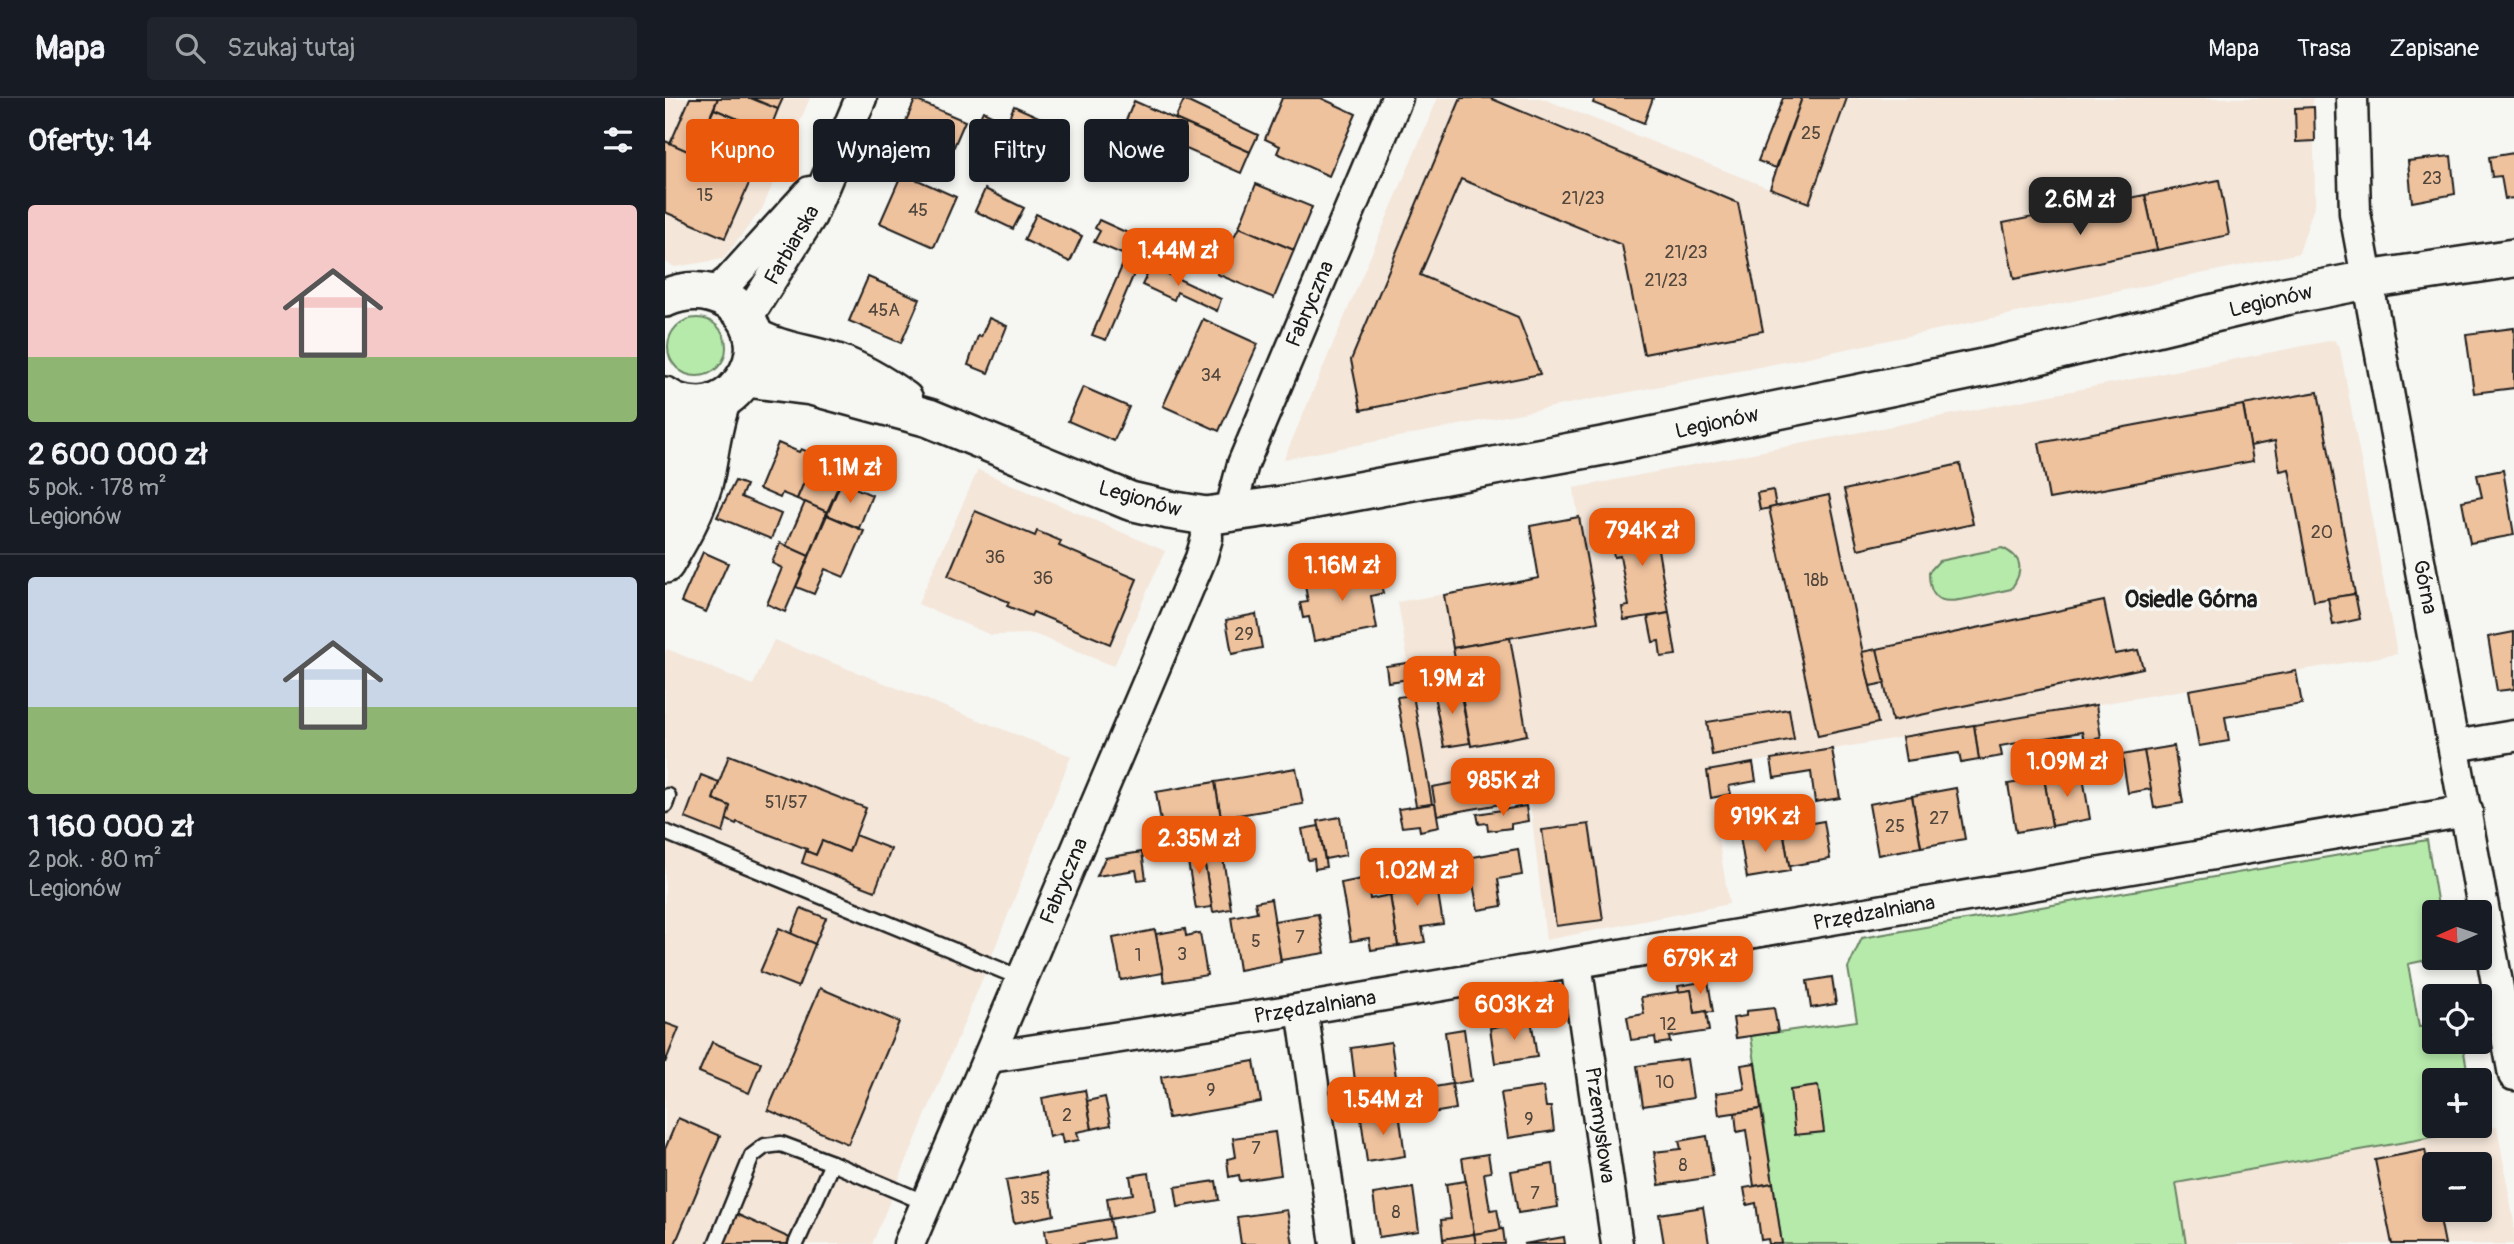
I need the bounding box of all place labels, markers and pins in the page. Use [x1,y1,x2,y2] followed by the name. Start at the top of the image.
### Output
[2015,178,2145,237] pin: 2.6M zł
[1106,228,1250,288] pin: 1.44M zł
[785,446,915,505] pin: 1.1M zł
[1577,508,1707,568] pin: 794K zł
[1270,544,1414,603] pin: 1.16M zł
[1387,656,1517,716] pin: 1.9M zł
[1995,740,2139,799] pin: 1.09M zł
[1438,758,1568,818] pin: 985K zł
[1700,794,1830,854] pin: 919K zł
[1127,816,1271,876] pin: 2.35M zł
[1345,848,1489,908] pin: 1.02M zł
[1635,936,1765,996] pin: 679K zł
[1449,982,1579,1042] pin: 603K zł
[1311,1077,1455,1137] pin: 1.54M zł

